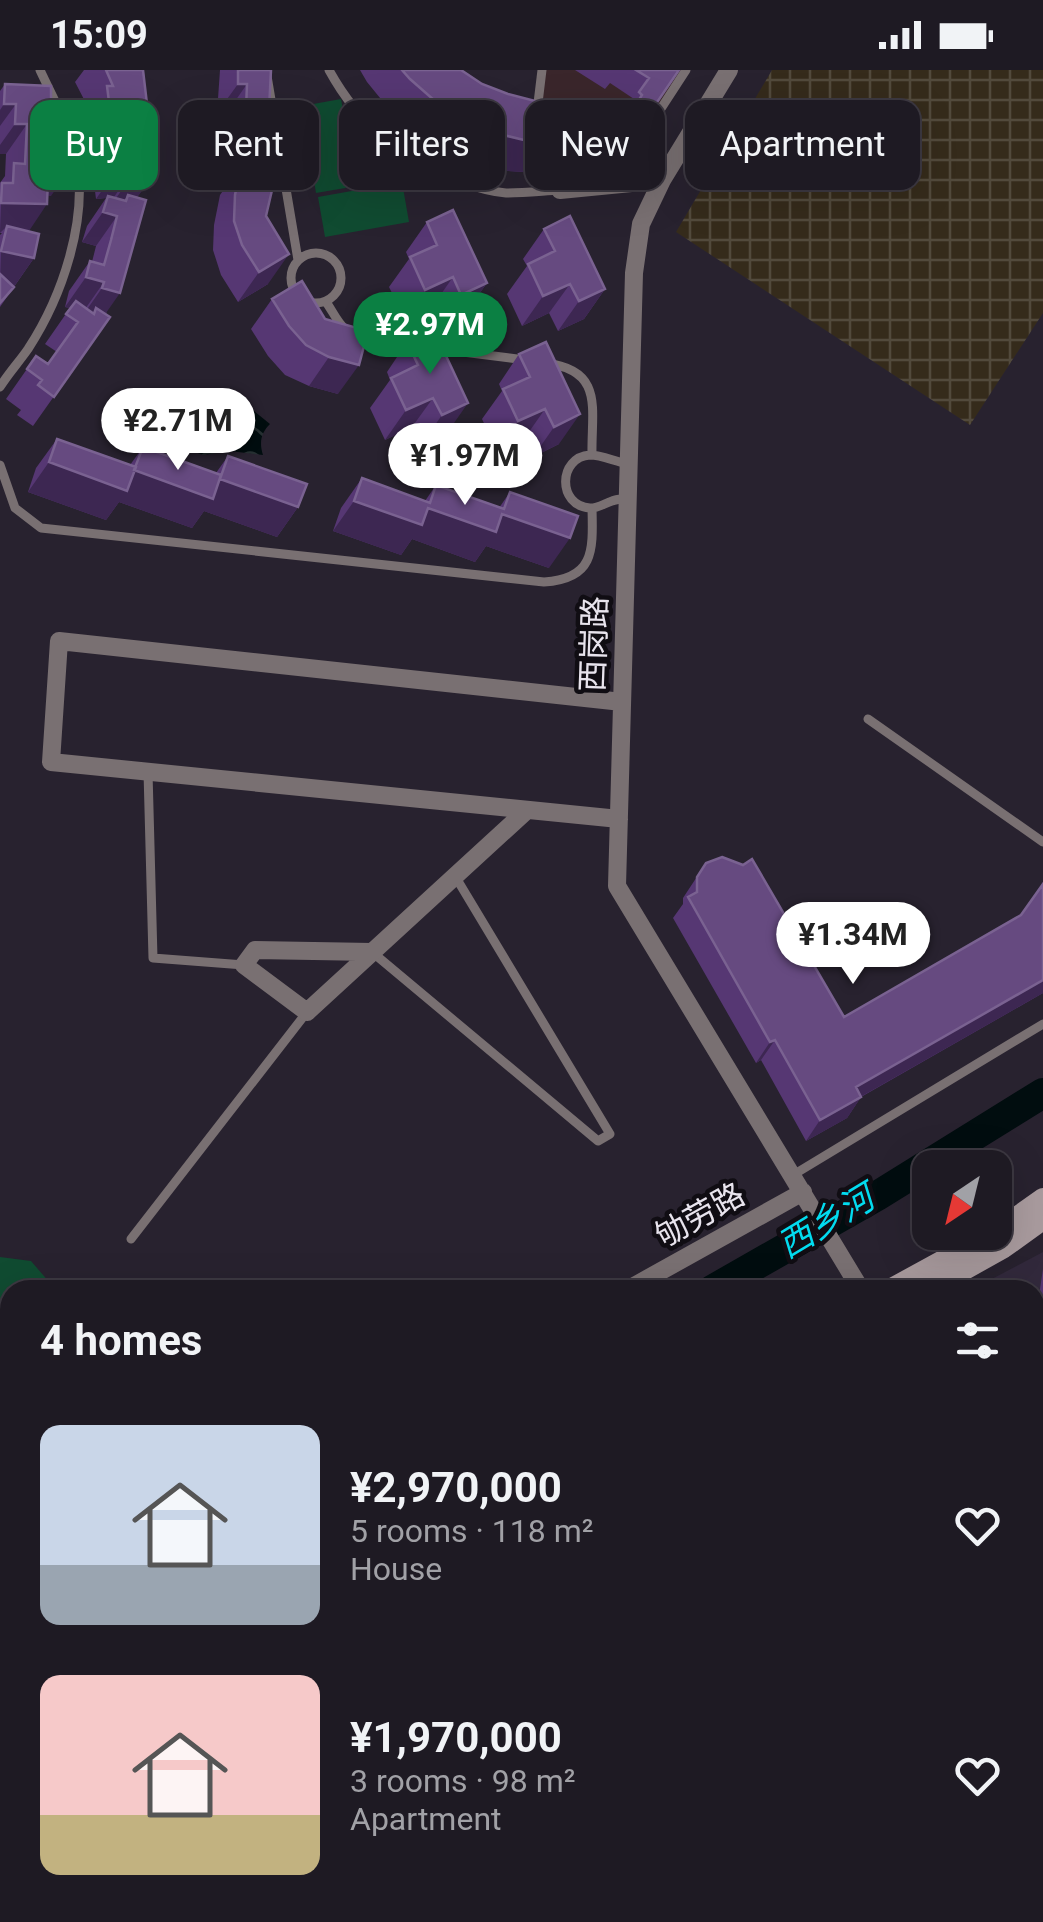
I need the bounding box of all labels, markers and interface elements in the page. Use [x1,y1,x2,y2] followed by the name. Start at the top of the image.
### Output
[50,13,148,57] text: 15:09
[30,100,158,190] chip: Buy
[178,100,319,190] chip: Rent
[339,100,505,190] chip: Filters
[525,100,665,190] chip: New
[685,100,920,190] chip: Apartment
[349,292,511,377] pin: ¥2.97M
[375,305,485,343] text: ¥2.97M
[97,388,259,473] pin: ¥2.71M
[123,401,233,439] text: ¥2.71M
[384,423,546,508] pin: ¥1.97M
[410,436,520,474] text: ¥1.97M
[573,595,615,693] street label: 西岗路
[772,902,934,987] pin: ¥1.34M
[798,915,908,953] text: ¥1.34M
[912,1150,1012,1250] north arrow
[912,1150,1012,1250] map controls
[770,1174,887,1267] water label: 西乡河
[649,1175,751,1255] street label: 劬劳路
[950,1313,1005,1368] icon: filters
[40,1316,202,1365] text: 4 homes
[350,1463,562,1512] text: ¥2,970,000
[120,1465,240,1585] icon: home
[950,1498,1005,1553] icon: heart
[350,1512,593,1550] text: 5 rooms · 118 m²
[350,1550,442,1588] text: House
[350,1713,562,1762] text: ¥1,970,000
[120,1715,240,1835] icon: home
[950,1748,1005,1803] icon: heart
[350,1762,575,1800] text: 3 rooms · 98 m²
[350,1800,502,1838] text: Apartment

